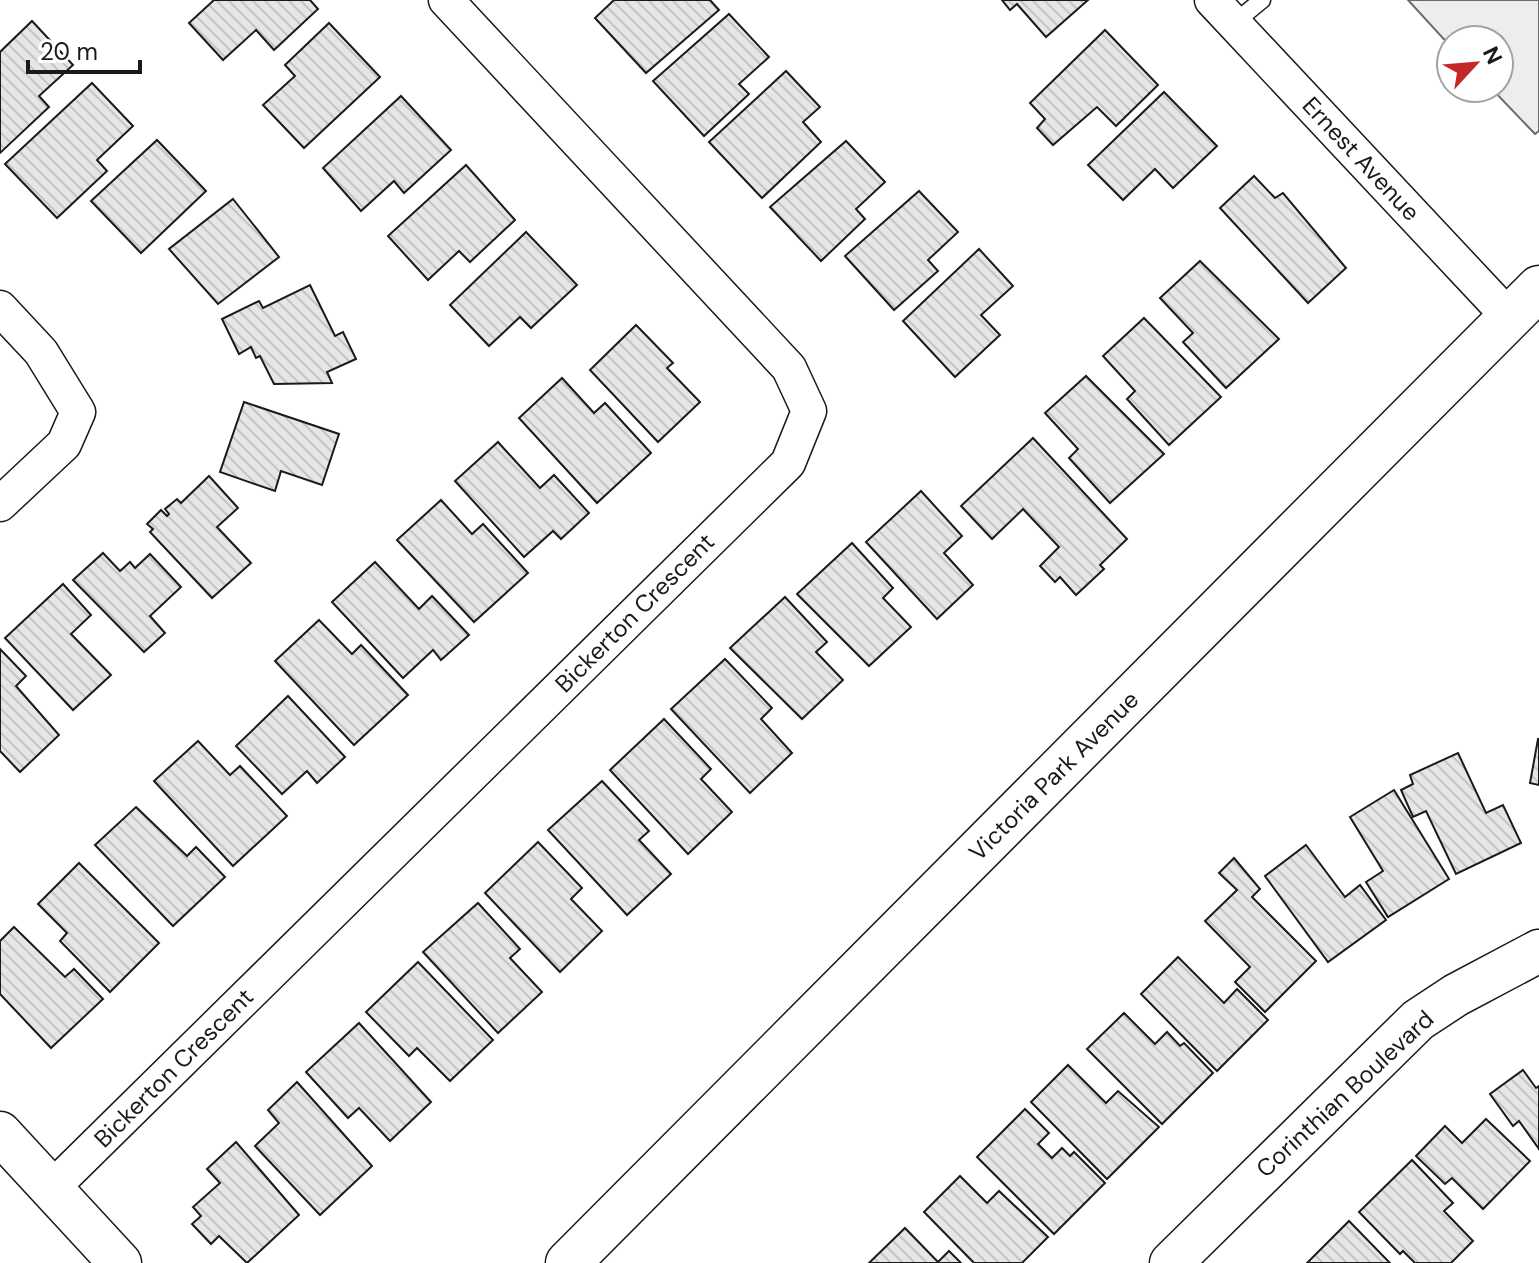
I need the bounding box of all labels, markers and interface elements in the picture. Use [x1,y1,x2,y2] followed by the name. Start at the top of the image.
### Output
[28,24,140,74] scale bar
[1435,24,1515,104] north arrow
[40,36,98,67] text: 20 m
[1476,42,1509,69] text: N
[1296,90,1427,227] street label: Ernest Avenue
[548,526,721,699] street label: Bickerton Crescent
[962,684,1145,867] street label: Victoria Park Avenue
[87,981,260,1154] street label: Bickerton Crescent
[1249,1003,1440,1184] street label: Corinthian Boulevard

